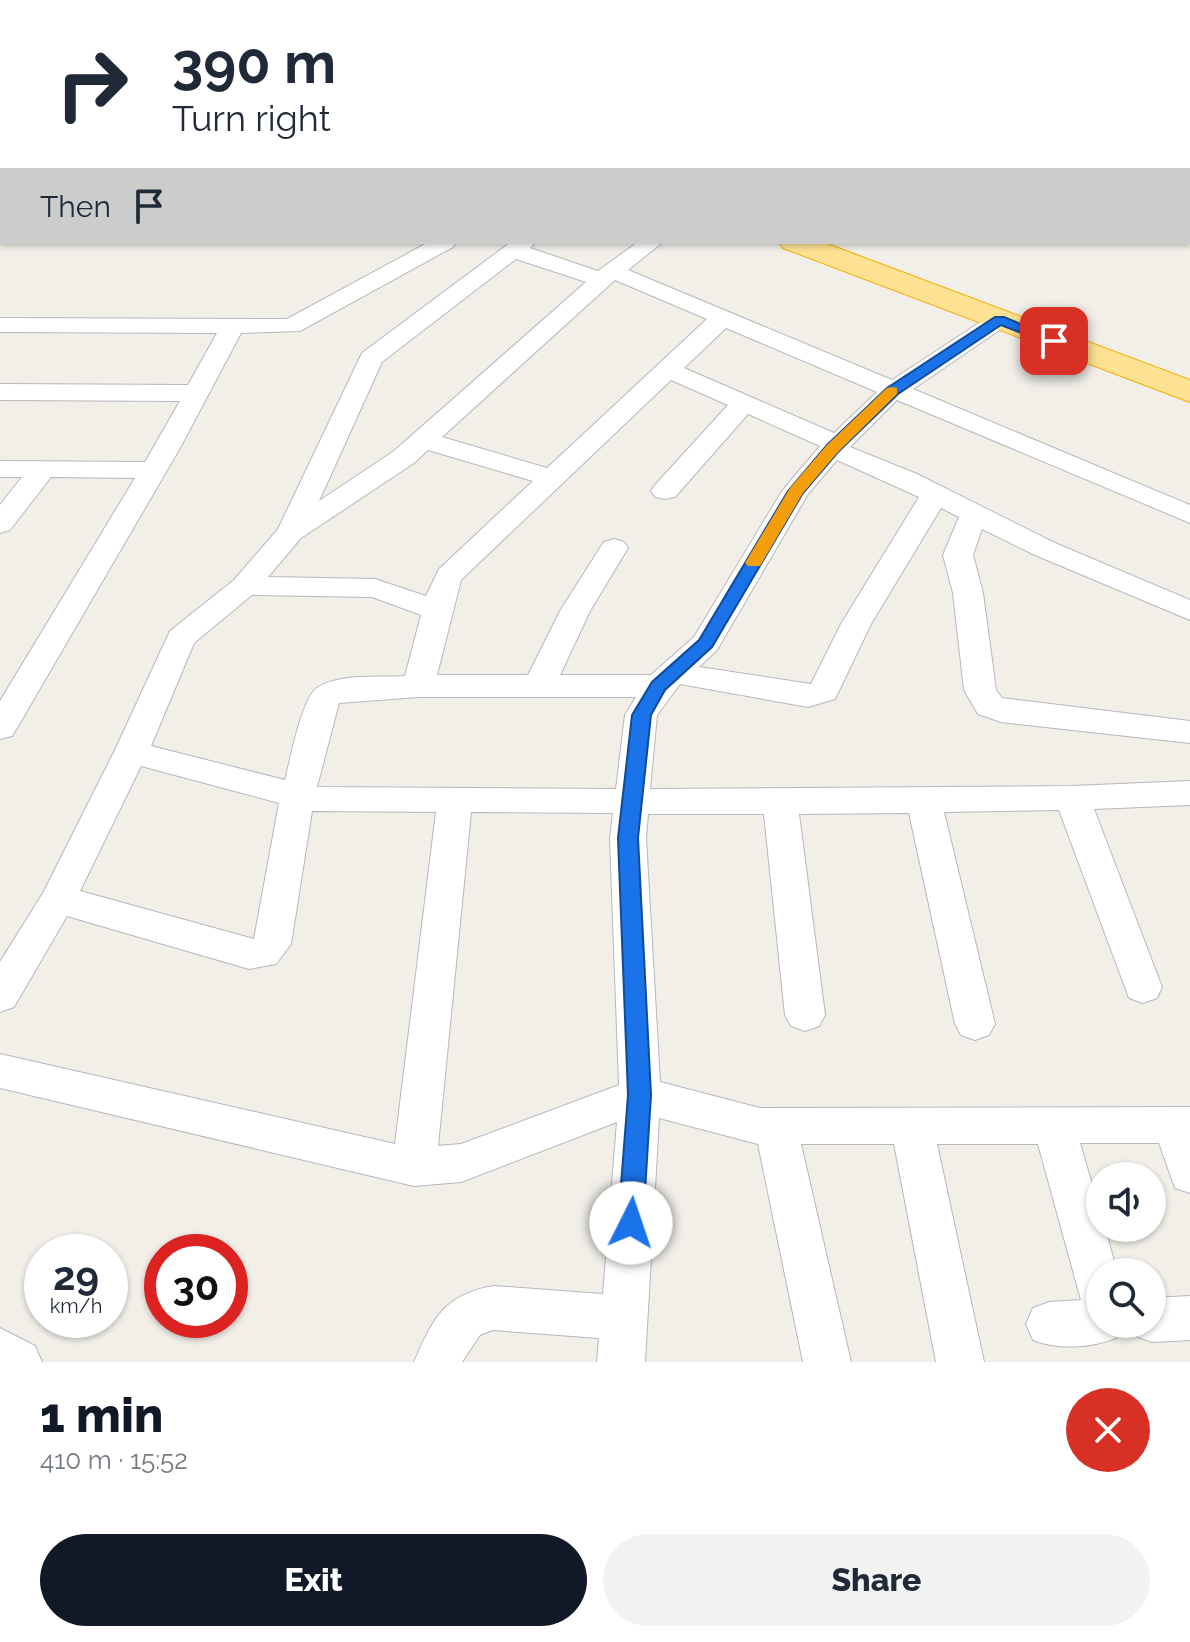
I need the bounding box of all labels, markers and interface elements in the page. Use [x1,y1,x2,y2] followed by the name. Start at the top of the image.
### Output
[172,30,336,96] text: 390 m
[40,32,144,136] icon: right
[172,97,331,139] text: Turn right
[127,184,171,228] icon: arrive
[40,189,111,224] text: Then
[1020,307,1088,375] pin
[1032,319,1076,363] icon: arrive
[1086,1162,1166,1338] map controls
[1086,1162,1166,1242] button: sound
[589,1181,673,1265] position arrow
[144,1234,248,1338] speed limit sign: 30
[53,1252,99,1299] text: 29
[1086,1258,1166,1338] button: search
[50,1294,102,1318] text: km/h
[40,1387,163,1443] text: 1 min
[1066,1388,1150,1472] button: close
[40,1445,188,1475] text: 410 m · 15:52
[40,1534,587,1626] button: Exit
[603,1534,1150,1626] button: Share

